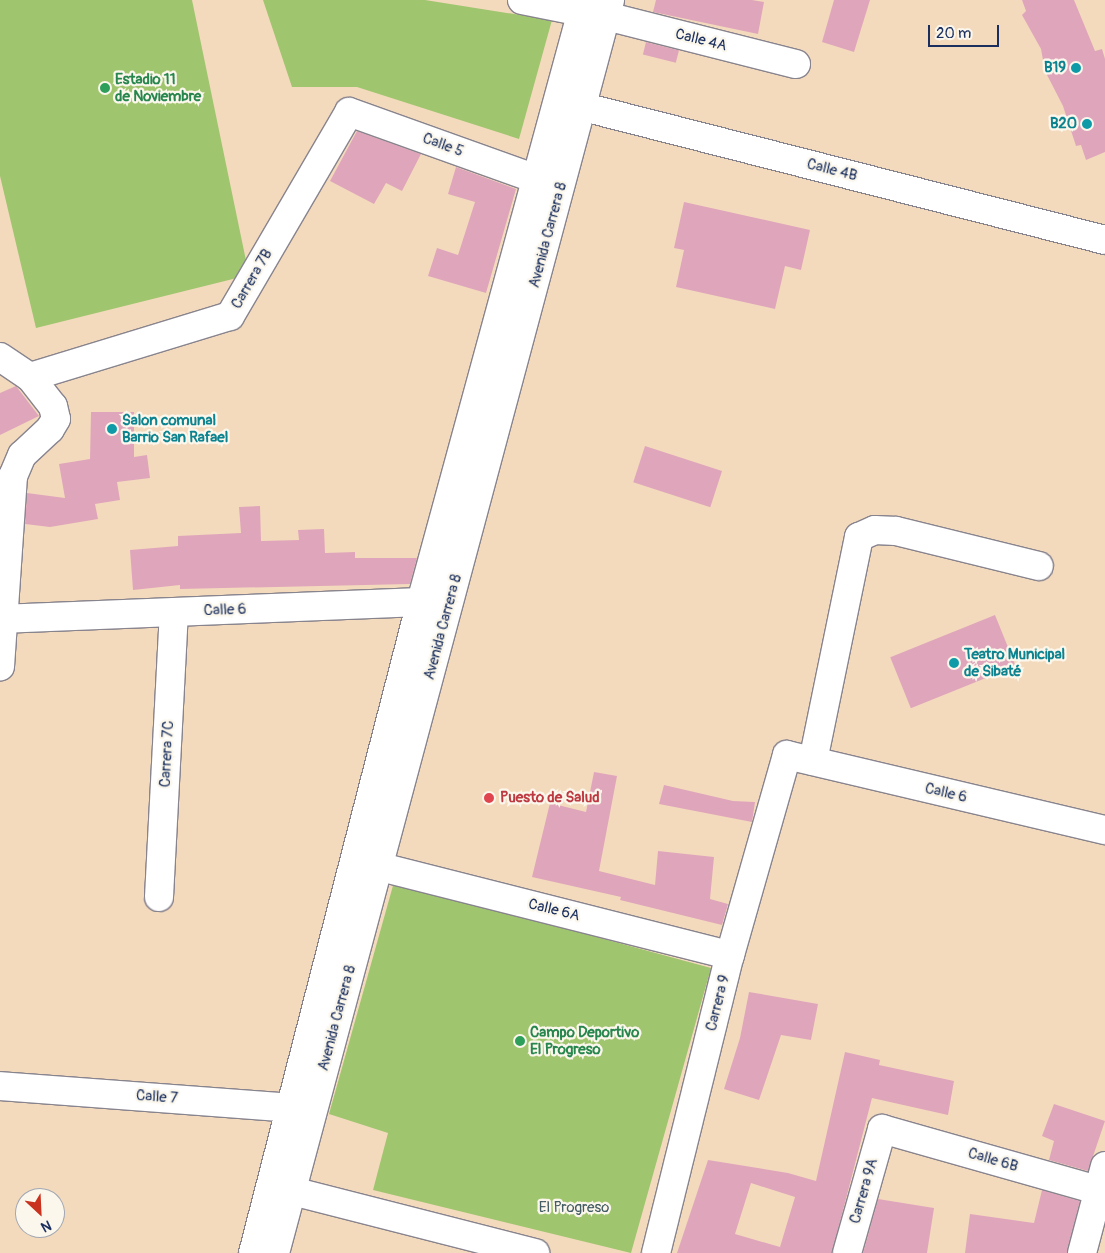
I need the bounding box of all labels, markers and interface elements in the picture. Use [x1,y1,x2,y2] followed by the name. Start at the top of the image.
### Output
[930,15,1001,47] scale bar
[936,24,971,43] text: 20 m
[673,25,729,55] street label: Calle 4A
[1044,59,1066,77] place label: B19
[1070,62,1082,74] marker: B19
[115,70,201,105] place label: Estadio 11 de Noviembre
[99,82,111,94] marker: Estadio 11 de Noviembre
[1050,115,1077,133] place label: B20
[1081,118,1093,130] marker: B20
[420,129,466,161] street label: Calle 5
[805,155,859,185] street label: Calle 4B
[525,180,571,290] street label: Avenida Carrera 8
[228,246,276,312] street label: Carrera 7B
[122,411,228,446] place label: Salon comunal Barrio San Rafael
[106,423,118,435] marker: Salon comunal Barrio San Rafael
[420,572,466,682] street label: Avenida Carrera 8
[203,600,247,620] street label: Calle 6
[964,645,1065,680] place label: Teatro Municipal de Sibaté
[948,657,960,669] marker: Teatro Municipal de Sibaté
[156,720,178,788] street label: Carrera 7C
[923,779,969,807] street label: Calle 6
[500,789,600,807] place label: Puesto de Salud
[482,791,496,805] marker: Puesto de Salud
[526,895,582,925] street label: Calle 6A
[314,963,360,1073] street label: Avenida Carrera 8
[702,973,734,1033] street label: Carrera 9
[530,1023,639,1058] place label: Campo Deportivo El Progreso
[514,1035,526,1047] marker: Campo Deportivo El Progreso
[135,1087,179,1107] street label: Calle 7
[966,1144,1020,1176] street label: Calle 6B
[846,1156,882,1226] street label: Carrera 9A
[15,1188,65,1238] north arrow
[539,1199,609,1217] park label: El Progreso
[38,1216,54,1236] text: N

